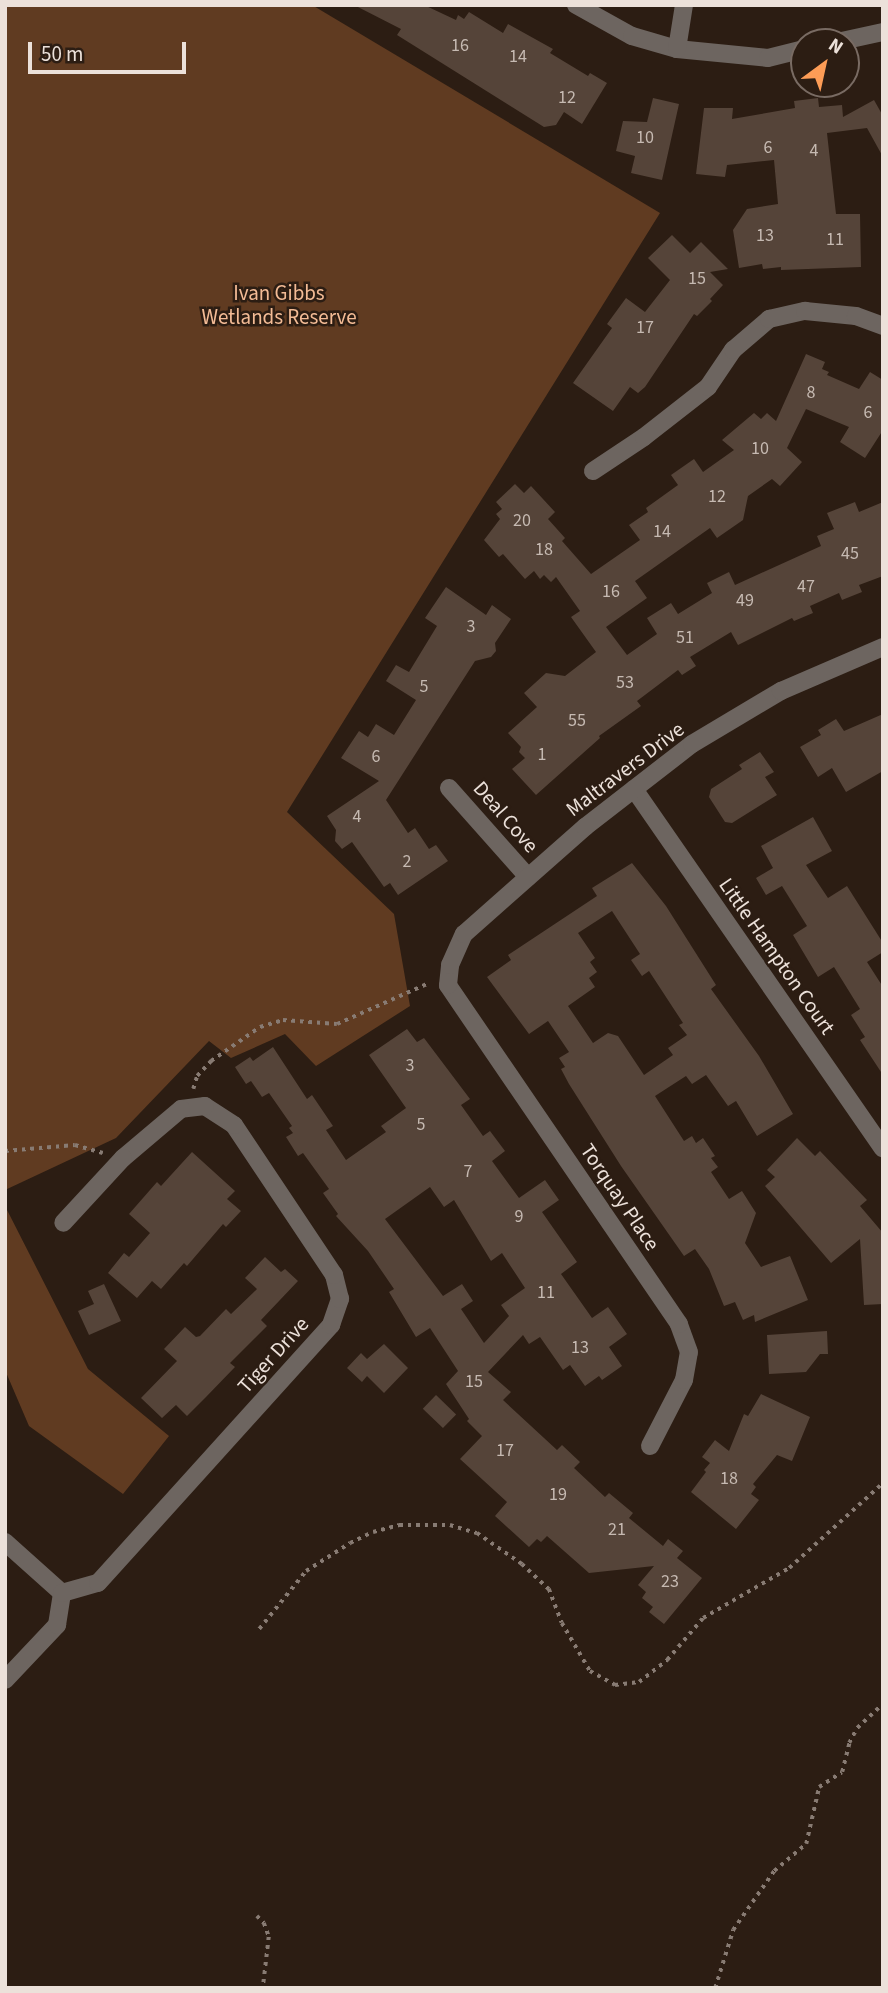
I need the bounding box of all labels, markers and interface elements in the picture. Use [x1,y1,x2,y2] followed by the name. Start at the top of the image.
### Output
[32,28,189,72] scale bar
[790,28,860,98] north arrow
[823,32,848,61] text: N
[451,35,469,57] house number: 16
[41,39,83,69] text: 50 m
[509,46,527,68] house number: 14
[558,87,576,109] house number: 12
[636,127,654,149] house number: 10
[764,137,772,159] house number: 6
[810,140,818,162] house number: 4
[756,225,774,247] house number: 13
[826,229,844,251] house number: 11
[688,268,706,290] house number: 15
[201,280,357,330] park label: Ivan Gibbs Wetlands Reserve
[636,317,654,339] house number: 17
[807,382,815,404] house number: 8
[864,402,872,424] house number: 6
[751,438,769,460] house number: 10
[708,486,726,508] house number: 12
[513,510,531,532] house number: 20
[653,521,671,543] house number: 14
[535,539,553,561] house number: 18
[841,543,859,565] house number: 45
[797,576,815,598] house number: 47
[602,581,620,603] house number: 16
[736,590,754,612] house number: 49
[467,616,475,638] house number: 3
[676,627,694,649] house number: 51
[616,672,634,694] house number: 53
[420,676,428,698] house number: 5
[568,710,586,732] house number: 55
[561,716,689,822] street label: Maltravers Drive
[538,744,546,766] house number: 1
[372,746,380,768] house number: 6
[468,776,544,858] street label: Deal Cove
[353,806,361,828] house number: 4
[403,851,411,873] house number: 2
[714,873,840,1039] street label: Little Hampton Court
[406,1055,414,1077] house number: 3
[417,1114,425,1136] house number: 5
[575,1139,665,1255] street label: Torquay Place
[464,1161,472,1183] house number: 7
[515,1206,523,1228] house number: 9
[537,1282,555,1304] house number: 11
[232,1312,314,1398] street label: Tiger Drive
[571,1337,589,1359] house number: 13
[465,1371,483,1393] house number: 15
[496,1440,514,1462] house number: 17
[720,1468,738,1490] house number: 18
[549,1484,567,1506] house number: 19
[608,1519,626,1541] house number: 21
[661,1571,679,1593] house number: 23

